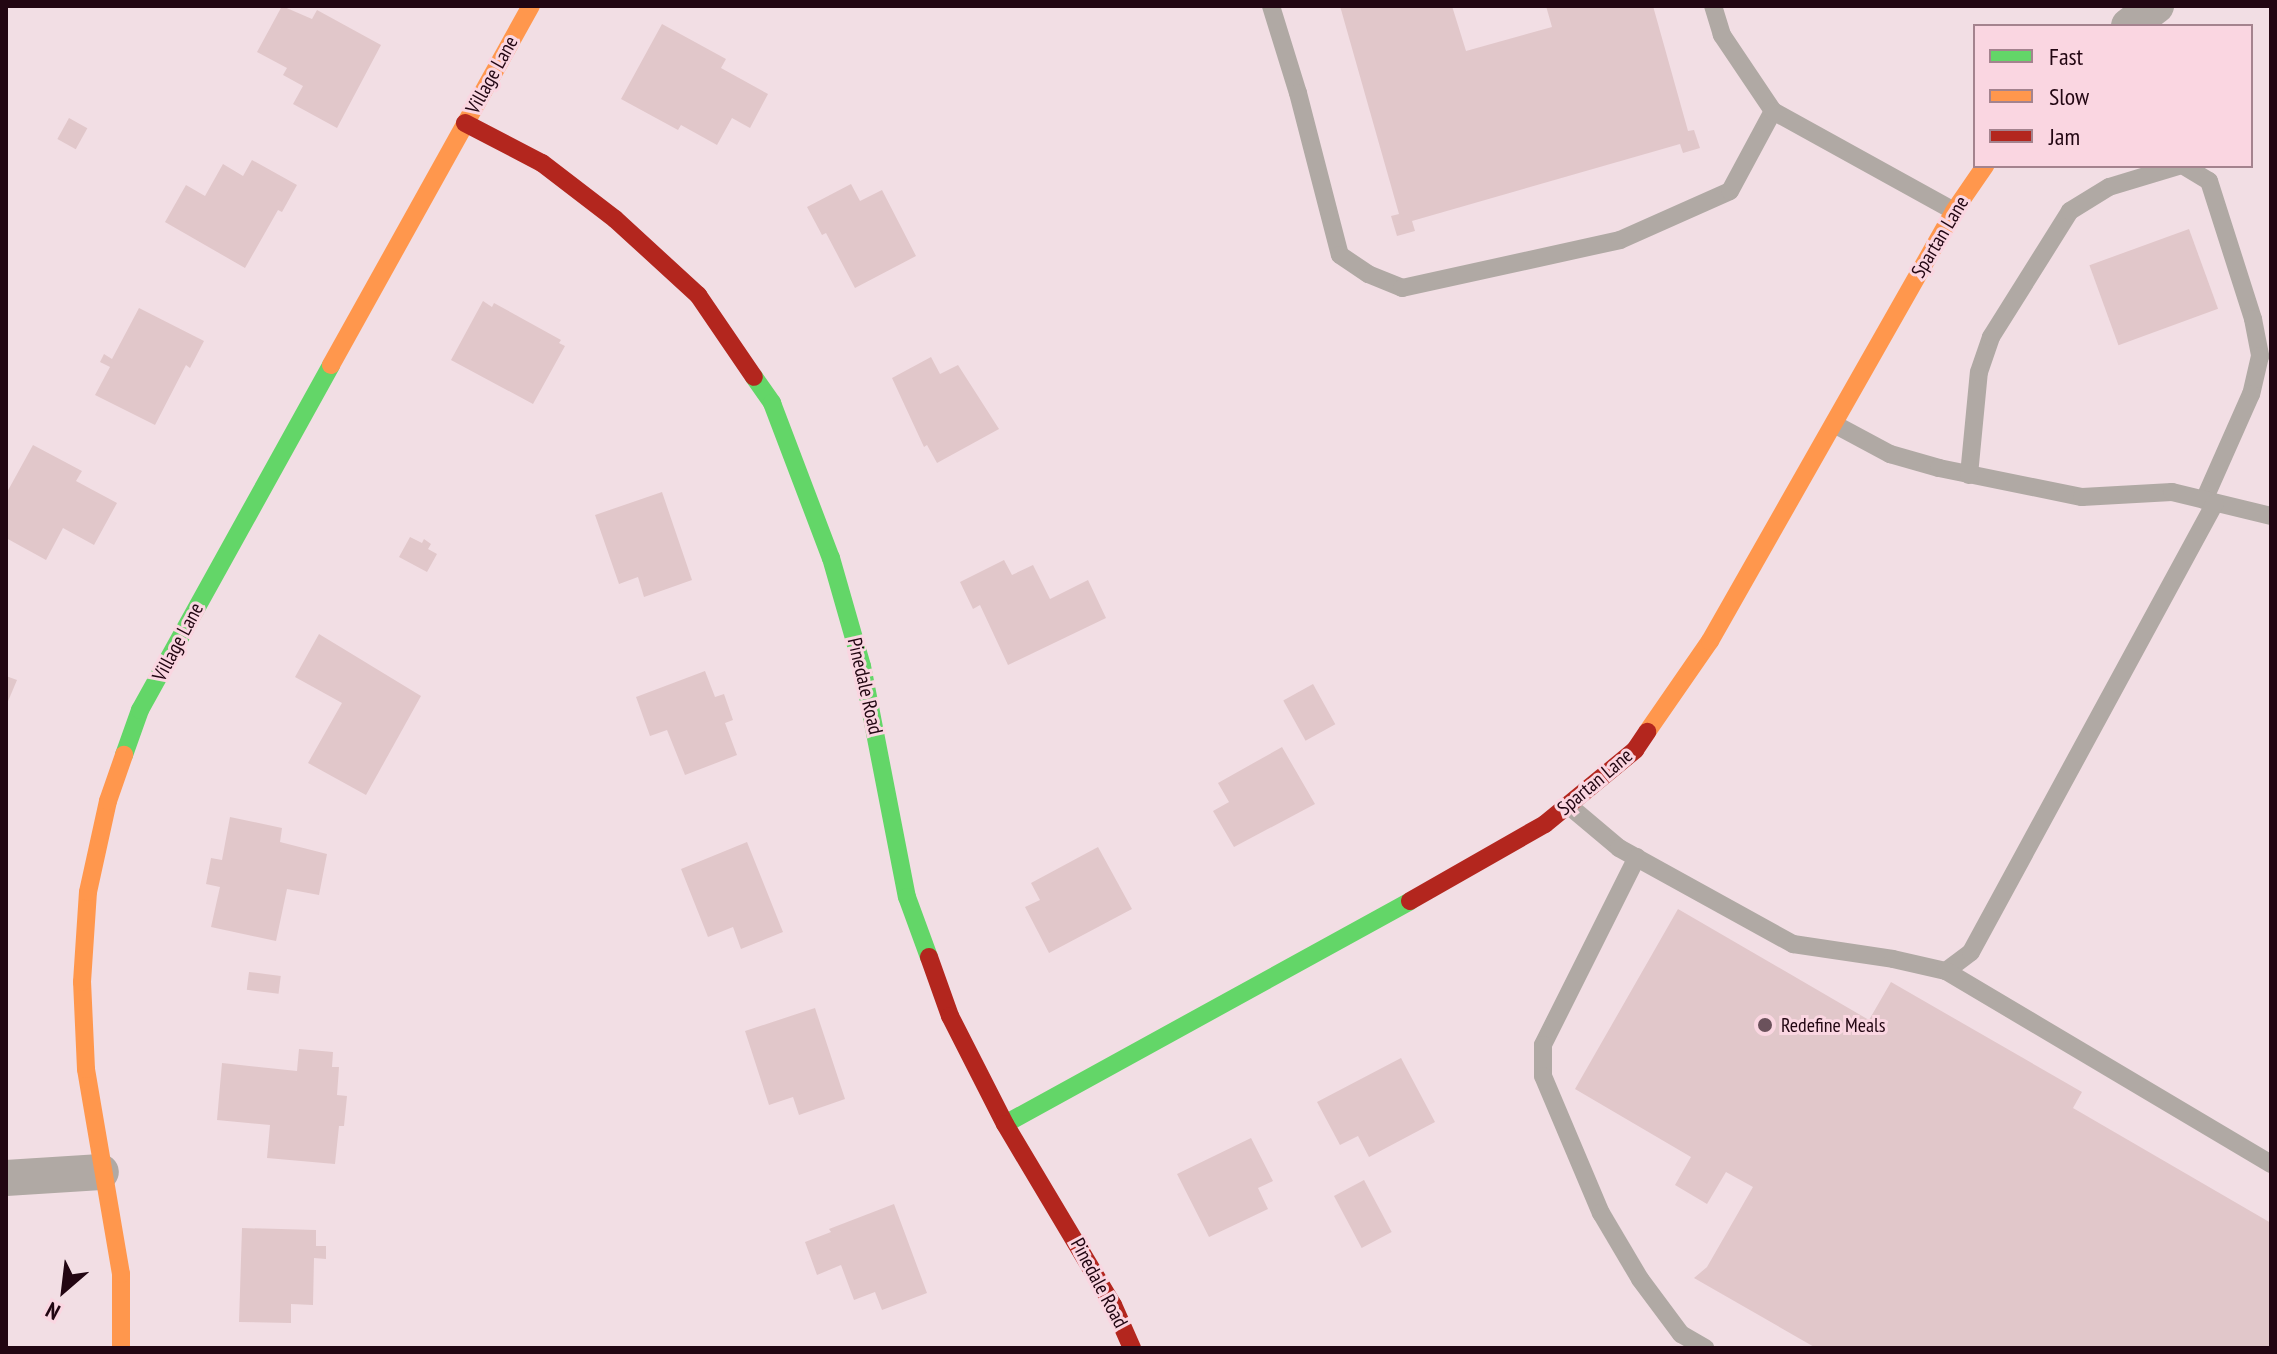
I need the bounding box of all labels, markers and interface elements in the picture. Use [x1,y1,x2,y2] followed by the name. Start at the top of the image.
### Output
[1973,24,2253,168] legend
[461,32,523,118] street label: Village Lane
[2049,41,2083,72] text: Fast
[2049,81,2089,112] text: Slow
[2049,121,2080,152] text: Jam
[1906,192,1974,282] street label: Spartan Lane
[147,599,209,685] street label: Village Lane
[842,635,888,737] street label: Pinedale Road
[1553,744,1637,820] street label: Spartan Lane
[1781,1013,1885,1037] place label: Redefine Meals
[1756,1016,1774,1034] marker: Redefine Meals
[1065,1234,1133,1332] street label: Pinedale Road
[24,1250,104,1330] north arrow
[41,1296,65,1326] text: N

